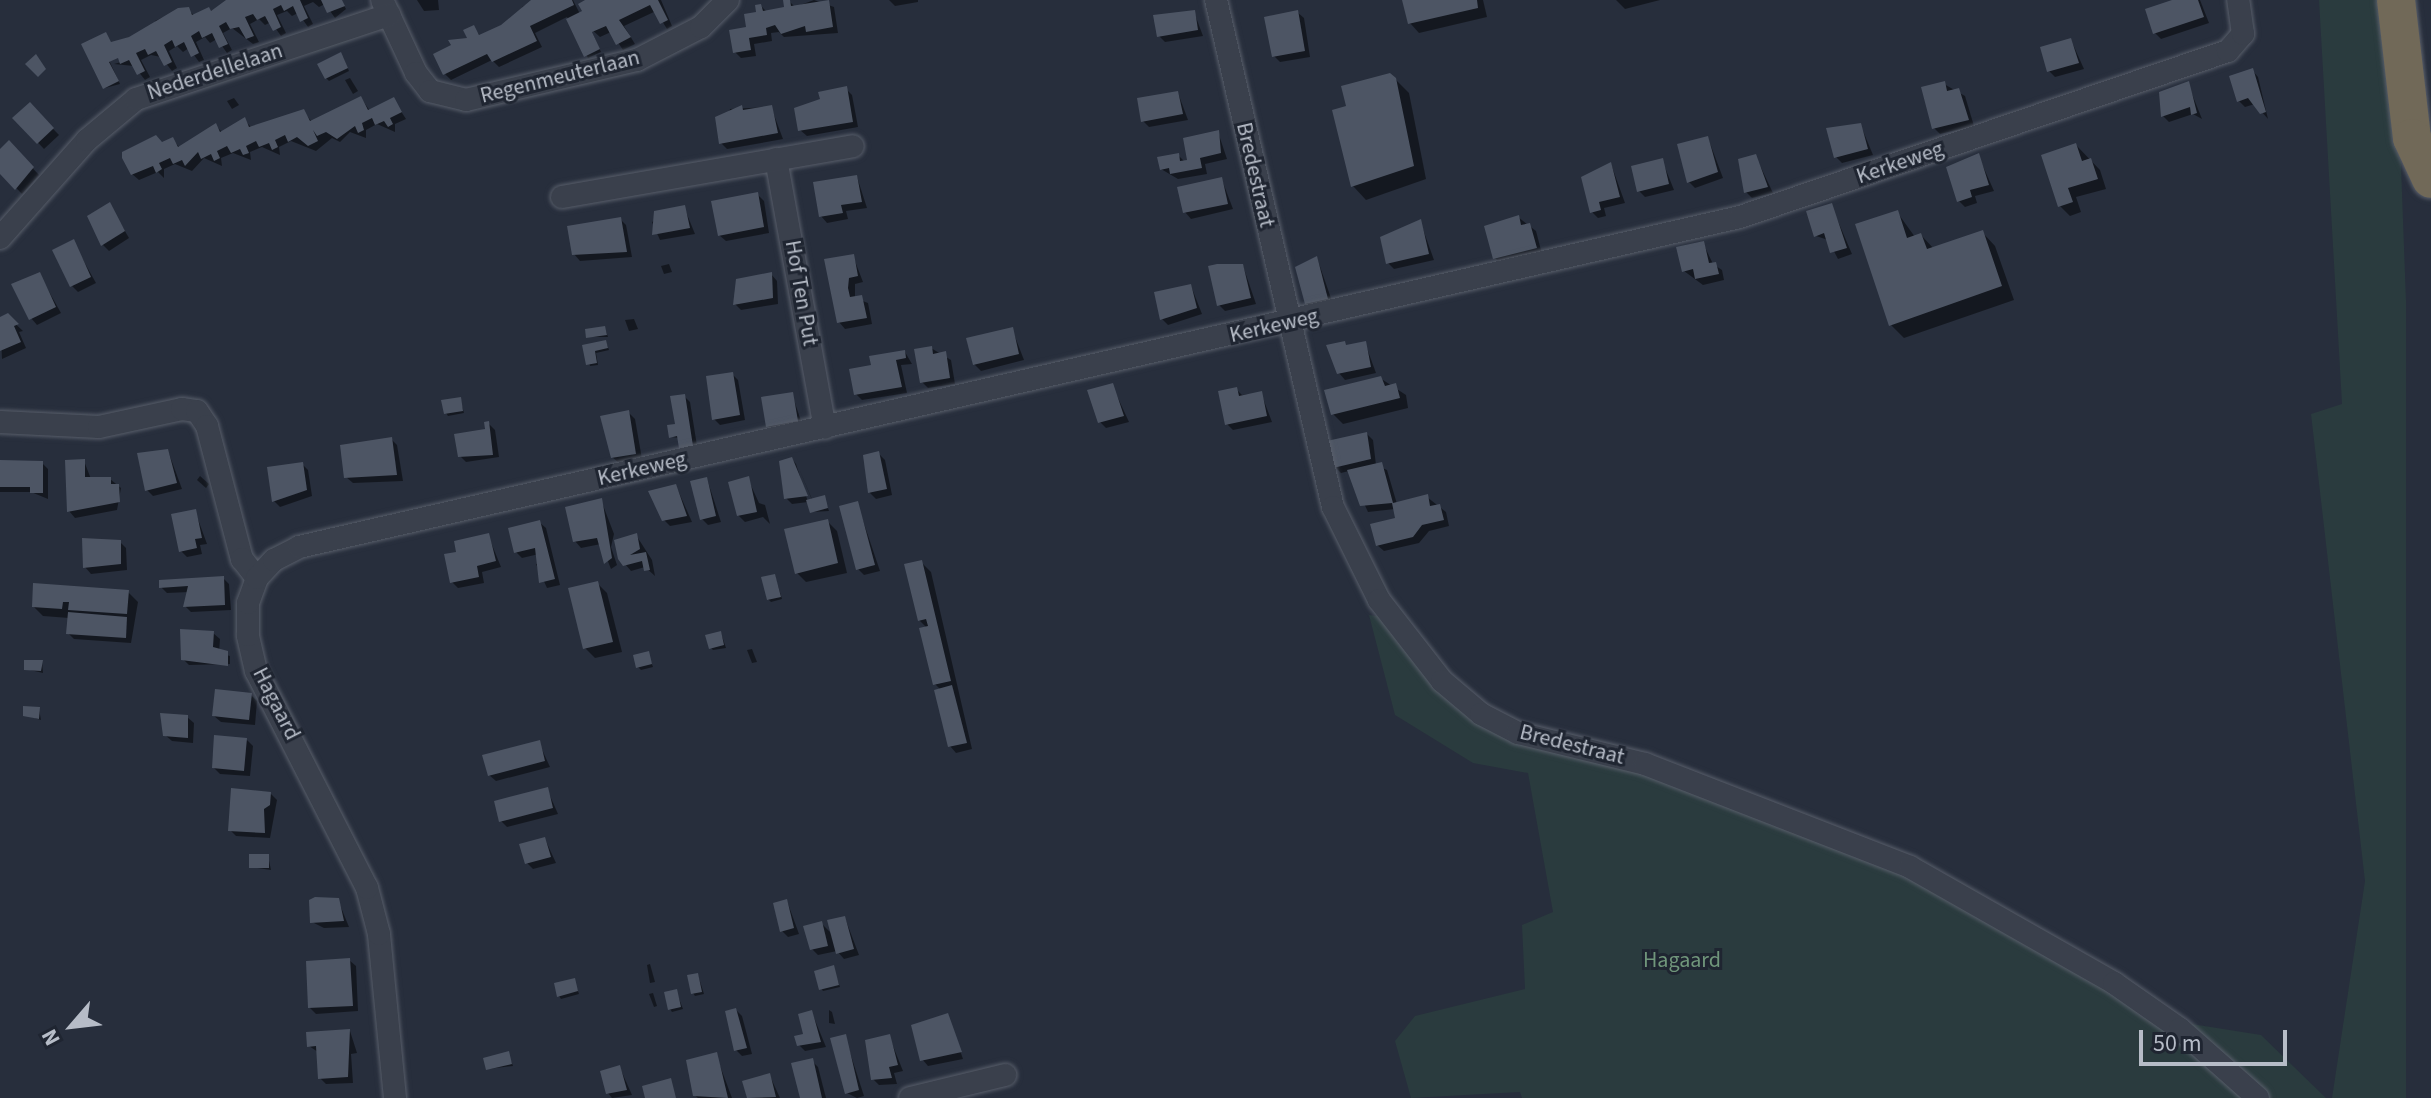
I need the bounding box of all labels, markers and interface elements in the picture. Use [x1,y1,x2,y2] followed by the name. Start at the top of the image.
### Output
[144,38,286,106] street label: Nederdellelaan
[478,44,642,110] street label: Regenmeuterlaan
[1230,120,1280,230] street label: Bredestraat
[1853,136,1947,190] street label: Kerkeweg
[779,238,823,348] street label: Hof Ten Put
[1227,303,1321,349] street label: Kerkeweg
[595,446,689,492] street label: Kerkeweg
[247,663,305,745] street label: Hagaard
[1517,719,1627,771] street label: Bredestraat
[1643,948,1721,974] park label: Hagaard
[32,986,112,1066] north arrow
[2143,1014,2291,1064] scale bar
[33,1023,68,1051] text: N
[2153,1026,2202,1061] text: 50 m

